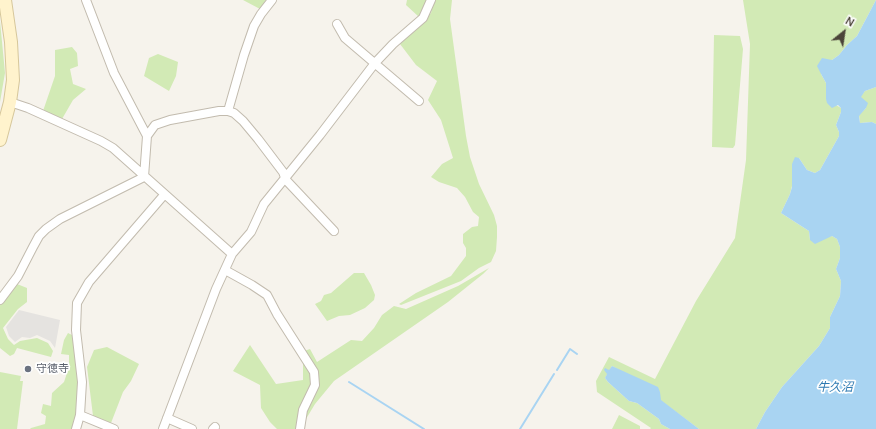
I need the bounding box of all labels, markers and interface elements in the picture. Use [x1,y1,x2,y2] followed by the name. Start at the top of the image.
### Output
[824,12,864,52] north arrow
[843,13,857,30] text: N
[36,362,69,376] place label: 守徳寺
[23,364,33,374] marker: 守徳寺
[817,381,853,395] water label: 牛久沼

